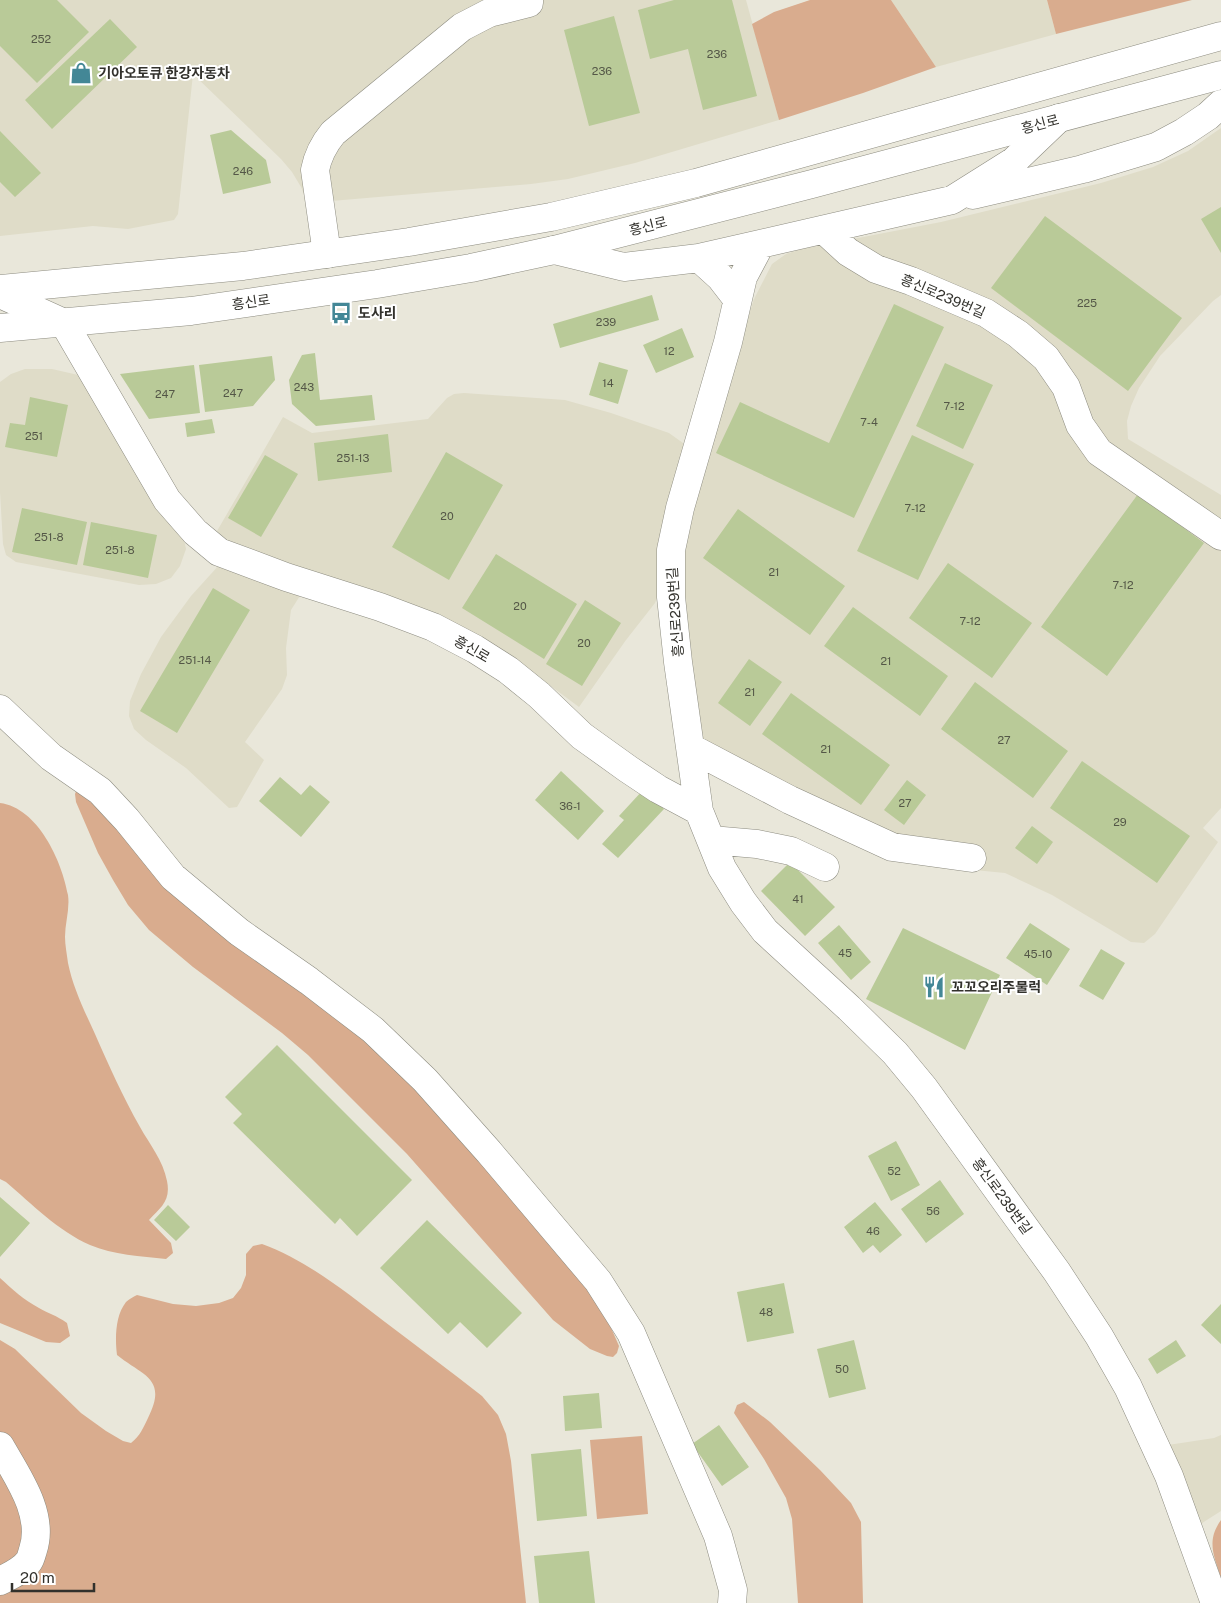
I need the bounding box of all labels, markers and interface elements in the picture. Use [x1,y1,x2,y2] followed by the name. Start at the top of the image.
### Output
[31,33,52,45] house number: 252
[707,48,727,60] house number: 236
[68,60,94,86] shop icon: 기아오토큐 한강자동차
[98,65,230,81] place label: 기아오토큐 한강자동차
[592,65,612,77] house number: 236
[1019,111,1061,137] street label: 흥신로
[233,165,253,177] house number: 246
[627,214,669,238] street label: 흥신로
[898,271,988,321] street label: 흥신로239번길
[231,291,271,313] street label: 흥신로
[1077,297,1097,309] house number: 225
[328,300,354,326] bus stop icon: 도사리
[358,305,397,321] place label: 도사리
[596,316,616,328] house number: 239
[663,345,675,357] house number: 12
[602,377,614,389] house number: 14
[294,381,314,393] house number: 243
[223,387,243,399] house number: 247
[155,388,175,400] house number: 247
[944,400,965,412] house number: 7-12
[860,416,878,428] house number: 7-4
[25,430,43,442] house number: 251
[337,452,369,464] house number: 251-13
[905,502,926,514] house number: 7-12
[440,510,454,522] house number: 20
[34,531,64,543] house number: 251-8
[105,544,135,556] house number: 251-8
[664,566,686,658] street label: 흥신로239번길
[768,566,780,578] house number: 21
[1113,579,1134,591] house number: 7-12
[513,600,527,612] house number: 20
[960,615,981,627] house number: 7-12
[451,632,493,666] street label: 흥신로
[577,637,591,649] house number: 20
[179,654,211,666] house number: 251-14
[880,655,892,667] house number: 21
[744,686,756,698] house number: 21
[997,734,1011,746] house number: 27
[820,743,832,755] house number: 21
[898,797,912,809] house number: 27
[559,800,581,812] house number: 36-1
[1113,816,1127,828] house number: 29
[792,893,804,905] house number: 41
[838,947,852,959] house number: 45
[1024,948,1052,960] house number: 45-10
[921,974,947,1000] restaurant icon: 꼬꼬오리주물럭
[951,979,1041,995] place label: 꼬꼬오리주물럭
[969,1155,1035,1237] street label: 흥신로239번길
[887,1165,901,1177] house number: 52
[926,1205,940,1217] house number: 56
[866,1225,880,1237] house number: 46
[759,1306,773,1318] house number: 48
[835,1363,849,1375] house number: 50
[12,1560,95,1592] scale bar
[20,1569,55,1586] text: 20 m

